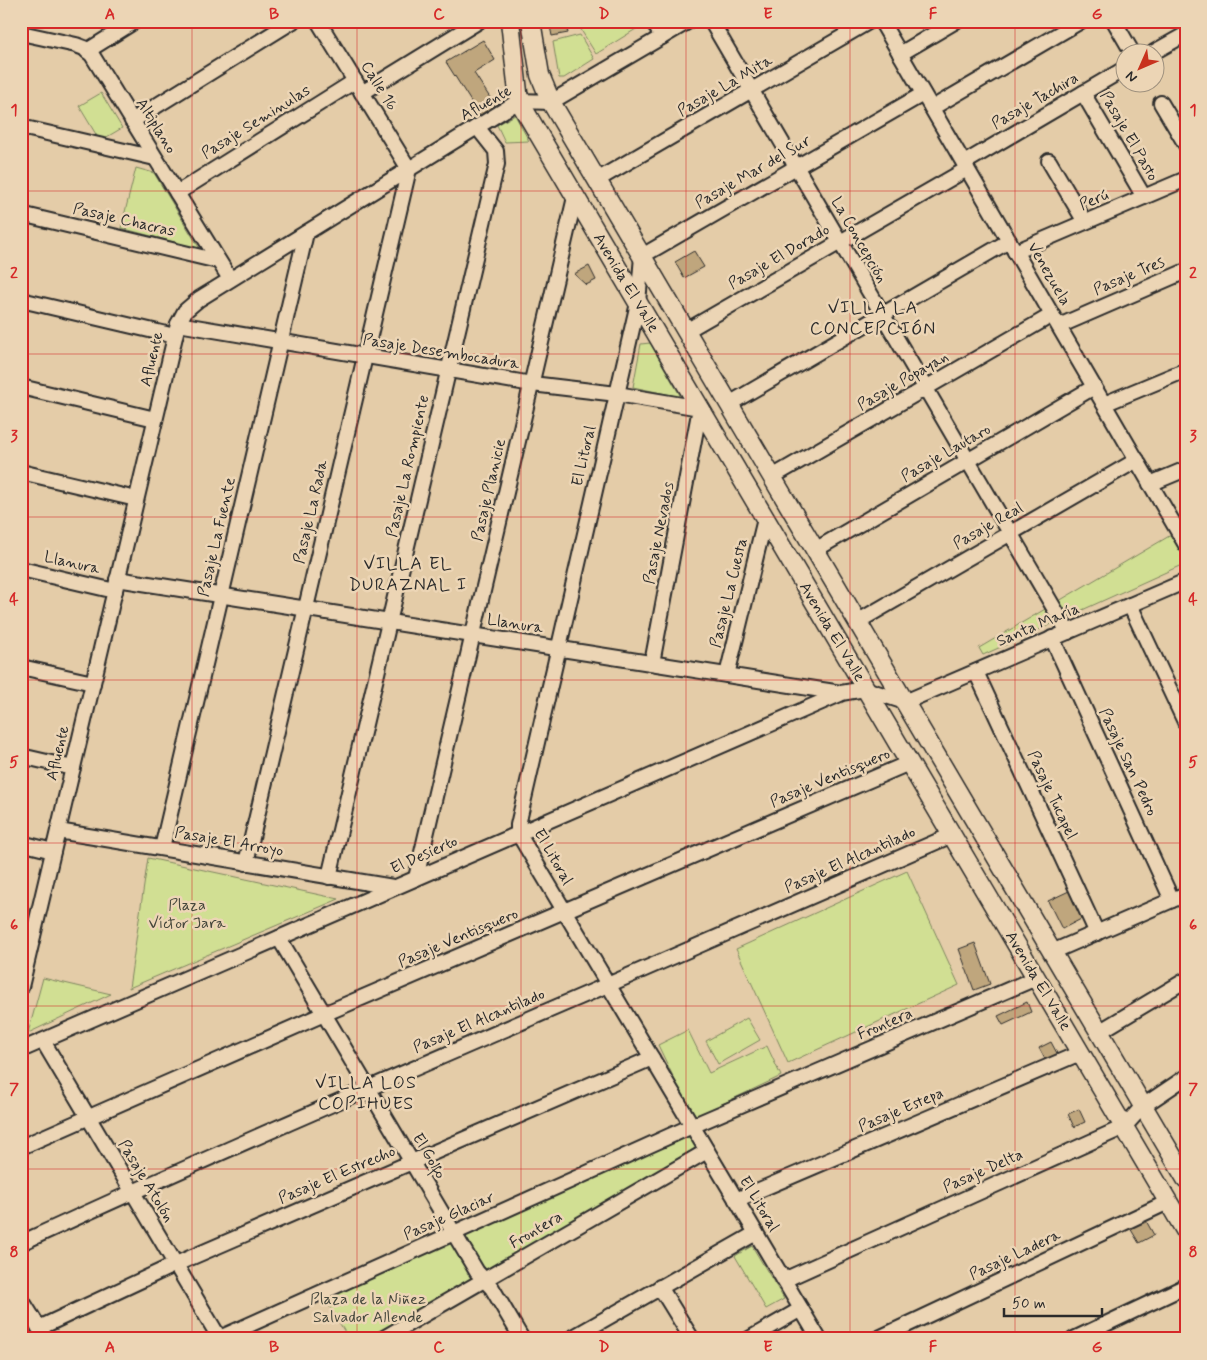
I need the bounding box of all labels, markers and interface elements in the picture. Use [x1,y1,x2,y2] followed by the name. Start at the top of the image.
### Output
[105,4,115,25] text: A
[269,4,279,25] text: B
[433,4,445,25] text: C
[598,4,610,25] text: D
[763,4,773,25] text: E
[929,4,938,25] text: F
[1092,4,1103,25] text: G
[1114,42,1164,92] north arrow
[674,50,777,122] street label: Pasaje La Mita
[356,57,402,115] street label: Calle 16
[1122,67,1141,86] text: N
[988,68,1082,134] street label: Pasaje Tachira
[197,80,315,164] street label: Pasaje Seminulas
[457,80,516,126] street label: Afluente
[1095,87,1163,185] street label: Pasaje El Pasto
[131,94,181,158] street label: Altiplano
[10,100,18,121] text: 1
[1189,100,1197,121] text: 1
[691,130,815,214] street label: Pasaje Mar del Sur
[1076,184,1112,216] street label: Perú
[826,193,892,287] street label: La Concepción
[71,198,177,242] street label: Pasaje Chacras
[724,219,834,295] street label: Pasaje El Dorado
[588,229,664,337] street label: Avenida El Valle
[1022,238,1076,310] street label: Venezuela
[1090,252,1168,300] street label: Pasaje Tres
[10,263,18,284] text: 2
[1189,263,1197,284] text: 2
[810,296,936,341] district label: VILLA LA CONCEPCIÓN
[136,329,169,388] street label: Afluente
[361,329,521,375] street label: Pasaje Desembocadura
[853,346,953,416] street label: Pasaje Popayan
[381,393,435,539] street label: Pasaje La Rompiente
[897,419,995,487] street label: Pasaje Lautaro
[567,424,601,488] street label: El Litoral
[10,426,18,447] text: 3
[1189,426,1197,447] text: 3
[467,437,511,543] street label: Pasaje Planicie
[289,458,333,566] street label: Pasaje La Rada
[193,475,241,599] street label: Pasaje La Fuente
[639,480,679,586] street label: Pasaje Nevados
[949,497,1027,554] street label: Pasaje Real
[705,536,753,650] street label: Pasaje La Cuesta
[42,546,102,580] street label: Llanura
[349,552,467,597] district label: VILLA EL DURAZNAL I
[794,578,870,686] street label: Avenida El Valle
[9,589,19,610] text: 4
[1188,589,1198,610] text: 4
[993,598,1083,652] street label: Santa María
[485,609,545,639] street label: Llanura
[1094,705,1162,820] street label: Pasaje San Pedro
[42,723,75,782] street label: Afluente
[767,743,893,813] street label: Pasaje Ventisquero
[1022,747,1082,843] street label: Pasaje Tucapel
[9,752,19,773] text: 5
[1188,752,1198,773] text: 5
[173,822,285,862] street label: Pasaje El Arroyo
[781,822,919,898] street label: Pasaje El Alcantilado
[529,825,578,889] street label: El Litoral
[387,831,461,879] street label: El Desierto
[149,895,226,934] park label: Plaza Víctor Jara
[395,903,521,973] street label: Pasaje Ventisquero
[10,915,18,936] text: 6
[1189,915,1197,936] text: 6
[1000,927,1076,1035] street label: Avenida El Valle
[410,984,548,1058] street label: Pasaje El Alcantilado
[854,1003,916,1045] street label: Frontera
[315,1071,417,1116] district label: VILLA LOS COPIHUES
[9,1079,19,1100] text: 7
[1188,1079,1198,1100] text: 7
[855,1083,947,1137] street label: Pasaje Estepa
[405,1129,451,1184] street label: El Golfo
[113,1136,179,1226] street label: Pasaje Atolón
[275,1141,399,1209] street label: Pasaje El Estrecho
[940,1144,1027,1198] street label: Pasaje Delta
[734,1172,784,1236] street label: El Litoral
[400,1186,498,1245] street label: Pasaje Glaciar
[506,1206,567,1254] street label: Frontera
[966,1224,1064,1285] street label: Pasaje Ladera
[9,1242,19,1263] text: 8
[1188,1242,1198,1263] text: 8
[1004,1285,1102,1317] scale bar
[310,1289,426,1328] park label: Plaza de la Niñez Salvador Allende
[1012,1294,1046,1314] text: 50 m
[105,1337,115,1358] text: A
[269,1337,279,1358] text: B
[433,1337,445,1358] text: C
[598,1337,610,1358] text: D
[763,1337,773,1358] text: E
[929,1337,938,1358] text: F
[1092,1337,1103,1358] text: G

